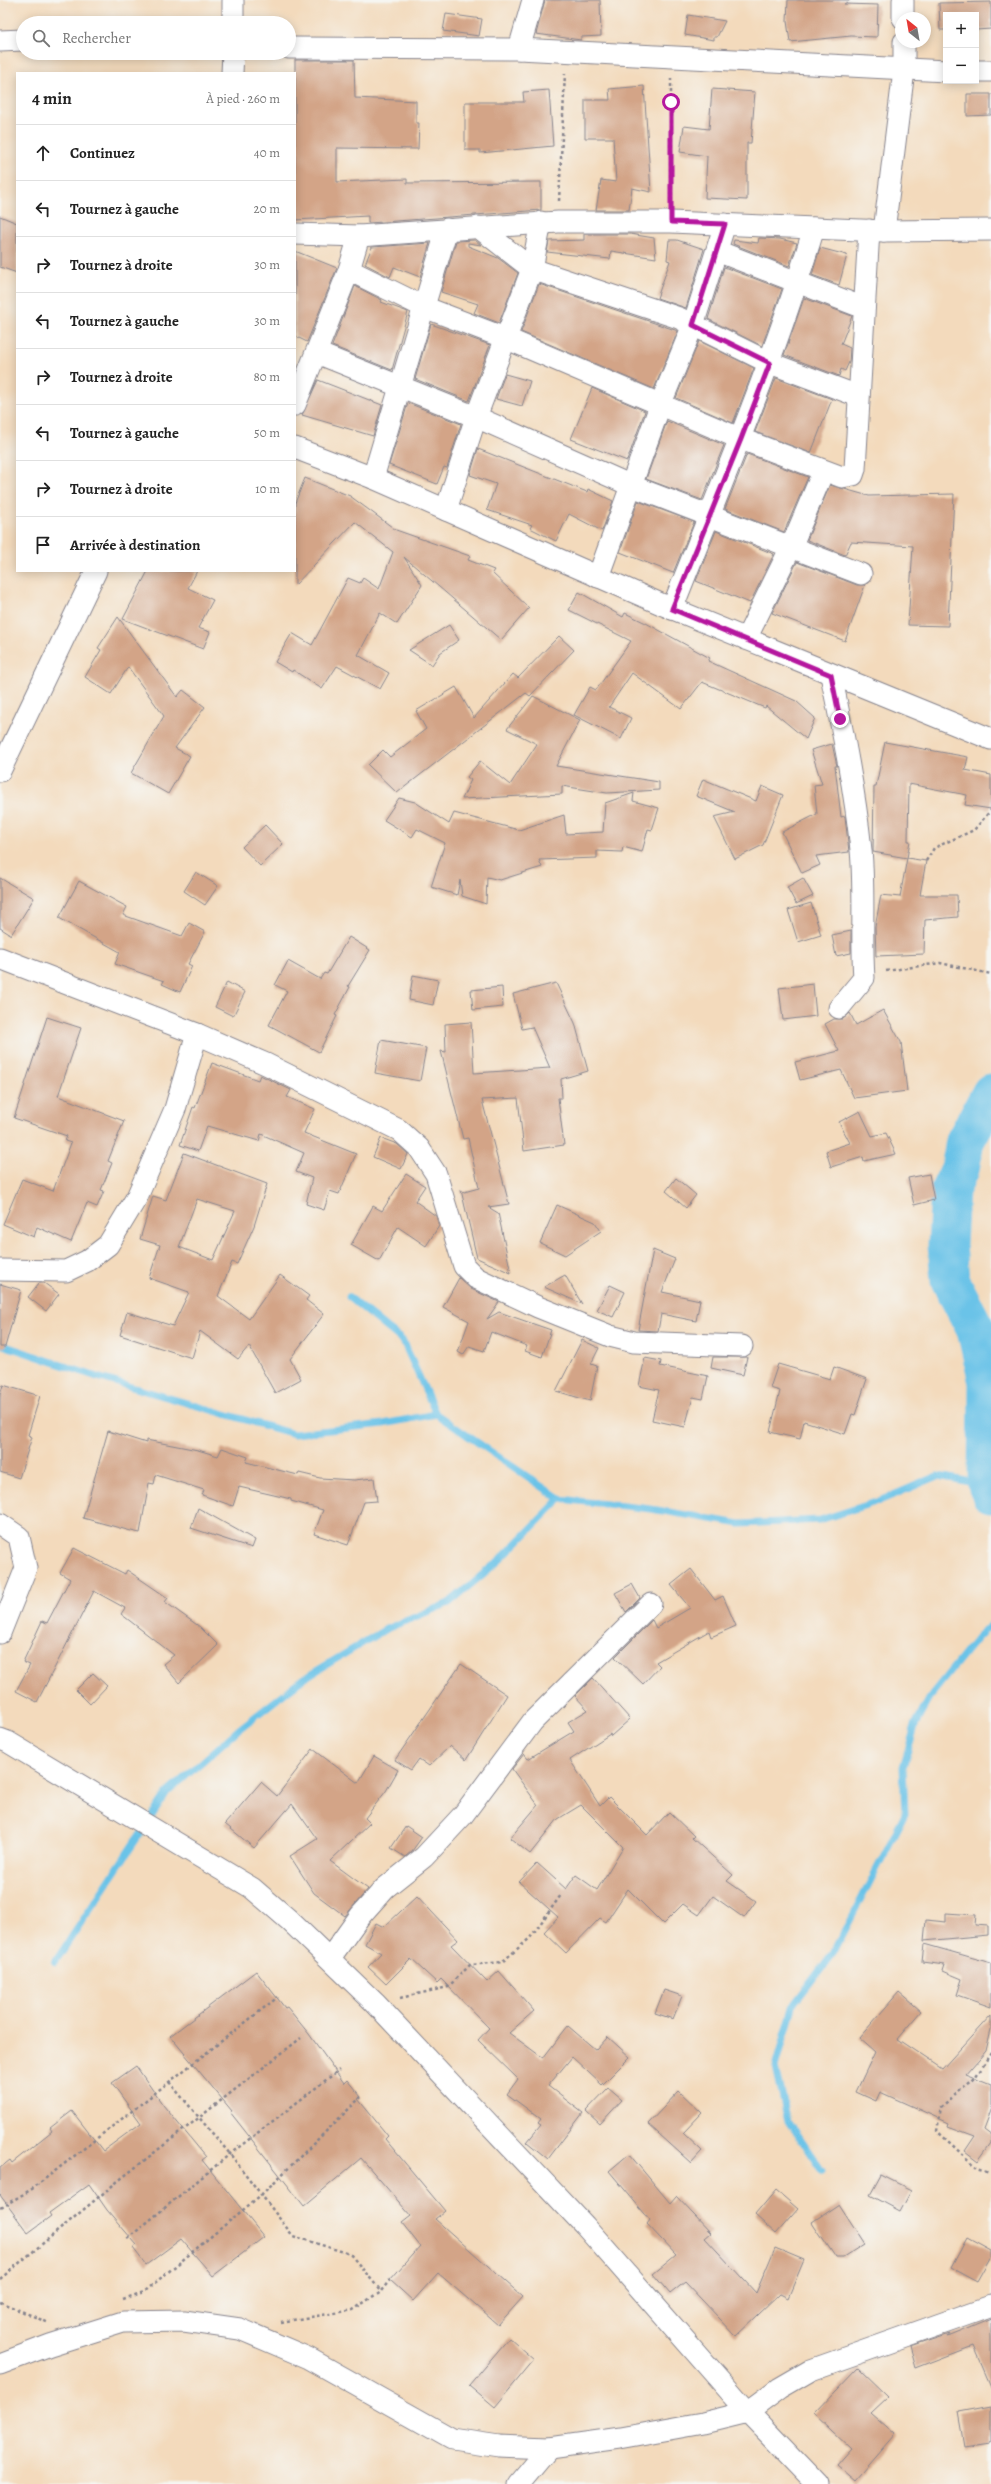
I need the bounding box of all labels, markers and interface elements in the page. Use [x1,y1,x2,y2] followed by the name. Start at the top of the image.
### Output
[895,12,931,48] north arrow
[943,12,979,84] map controls
[943,12,979,48] button: +
[16,16,296,60] search box
[30,27,52,49] icon: search
[62,28,131,48] text: Rechercher
[943,48,979,84] button: −
[32,87,72,110] text: 4 min
[206,90,280,107] text: À pied · 260 m
[662,93,680,111] route start
[32,142,54,164] icon: ahead
[70,143,135,163] text: Continuez
[254,144,280,161] text: 40 m
[32,198,54,220] icon: left
[70,199,179,219] text: Tournez à gauche
[254,200,280,217] text: 20 m
[32,254,54,276] icon: right
[70,255,173,275] text: Tournez à droite
[254,256,280,273] text: 30 m
[32,310,54,332] icon: left
[70,311,179,331] text: Tournez à gauche
[254,312,280,329] text: 30 m
[32,366,54,388] icon: right
[70,367,173,387] text: Tournez à droite
[253,368,280,385] text: 80 m
[32,422,54,444] icon: left
[70,423,179,443] text: Tournez à gauche
[254,424,280,441] text: 50 m
[32,478,54,500] icon: right
[70,479,173,499] text: Tournez à droite
[255,480,280,497] text: 10 m
[32,534,54,556] icon: arrive
[70,535,201,555] text: Arrivée à destination
[831,710,849,728] route end

